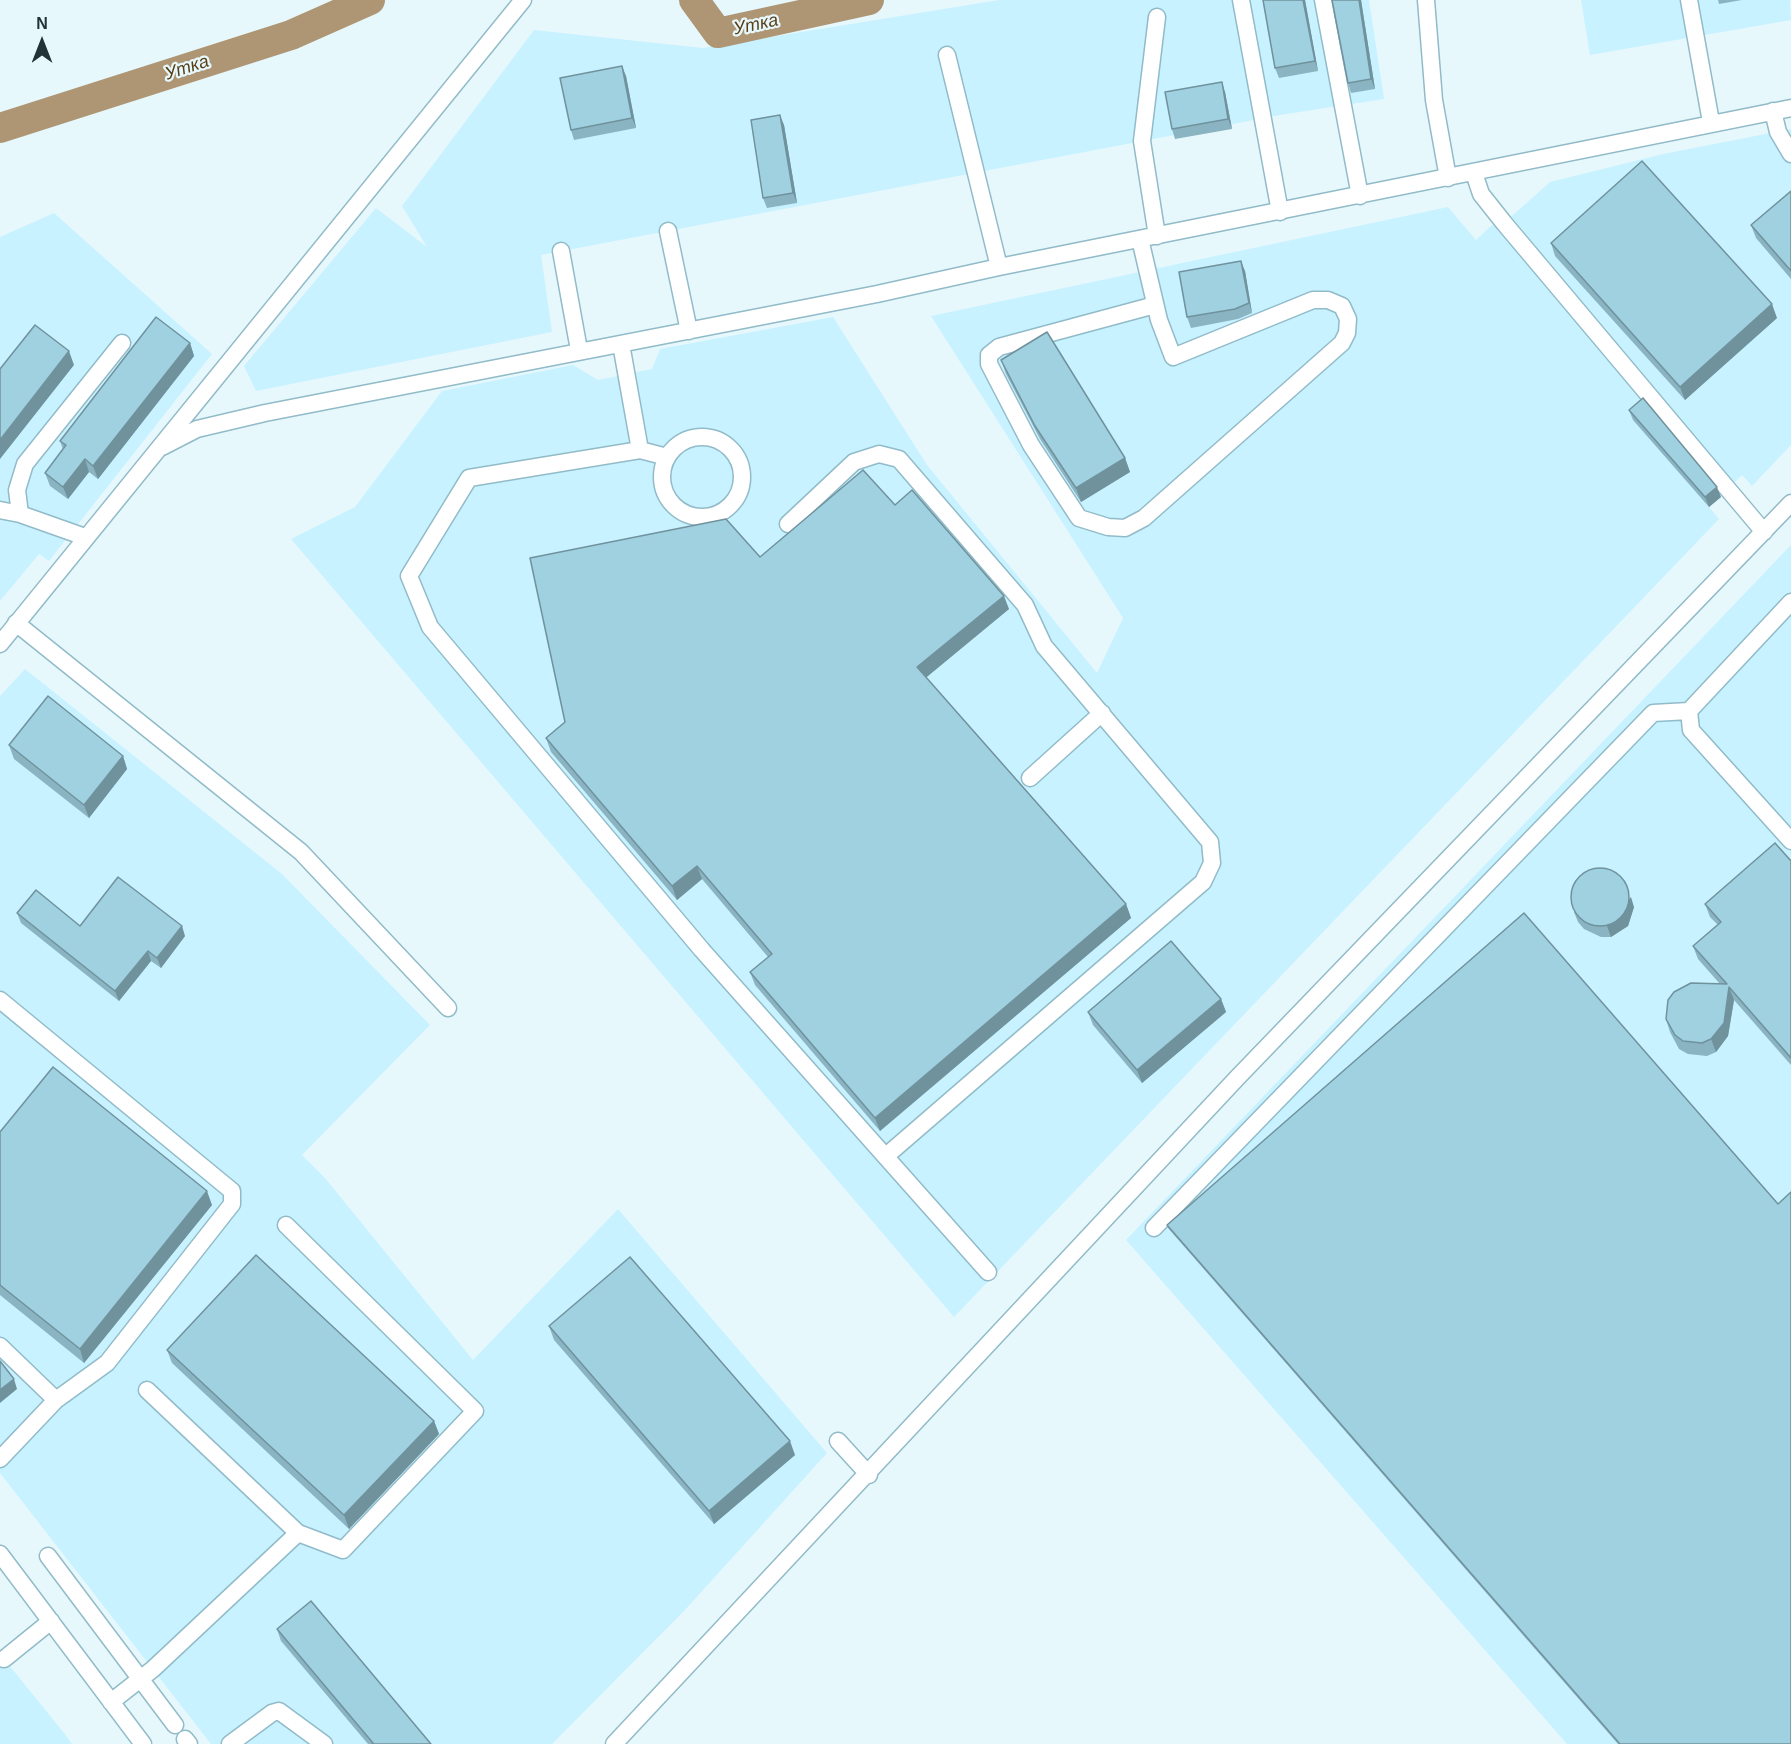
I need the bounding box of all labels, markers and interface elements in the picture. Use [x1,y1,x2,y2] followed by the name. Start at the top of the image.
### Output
[732,10,780,40] water label: Утка
[12,12,72,72] north arrow
[36,15,48,32] text: N
[162,51,212,85] water label: Утка

